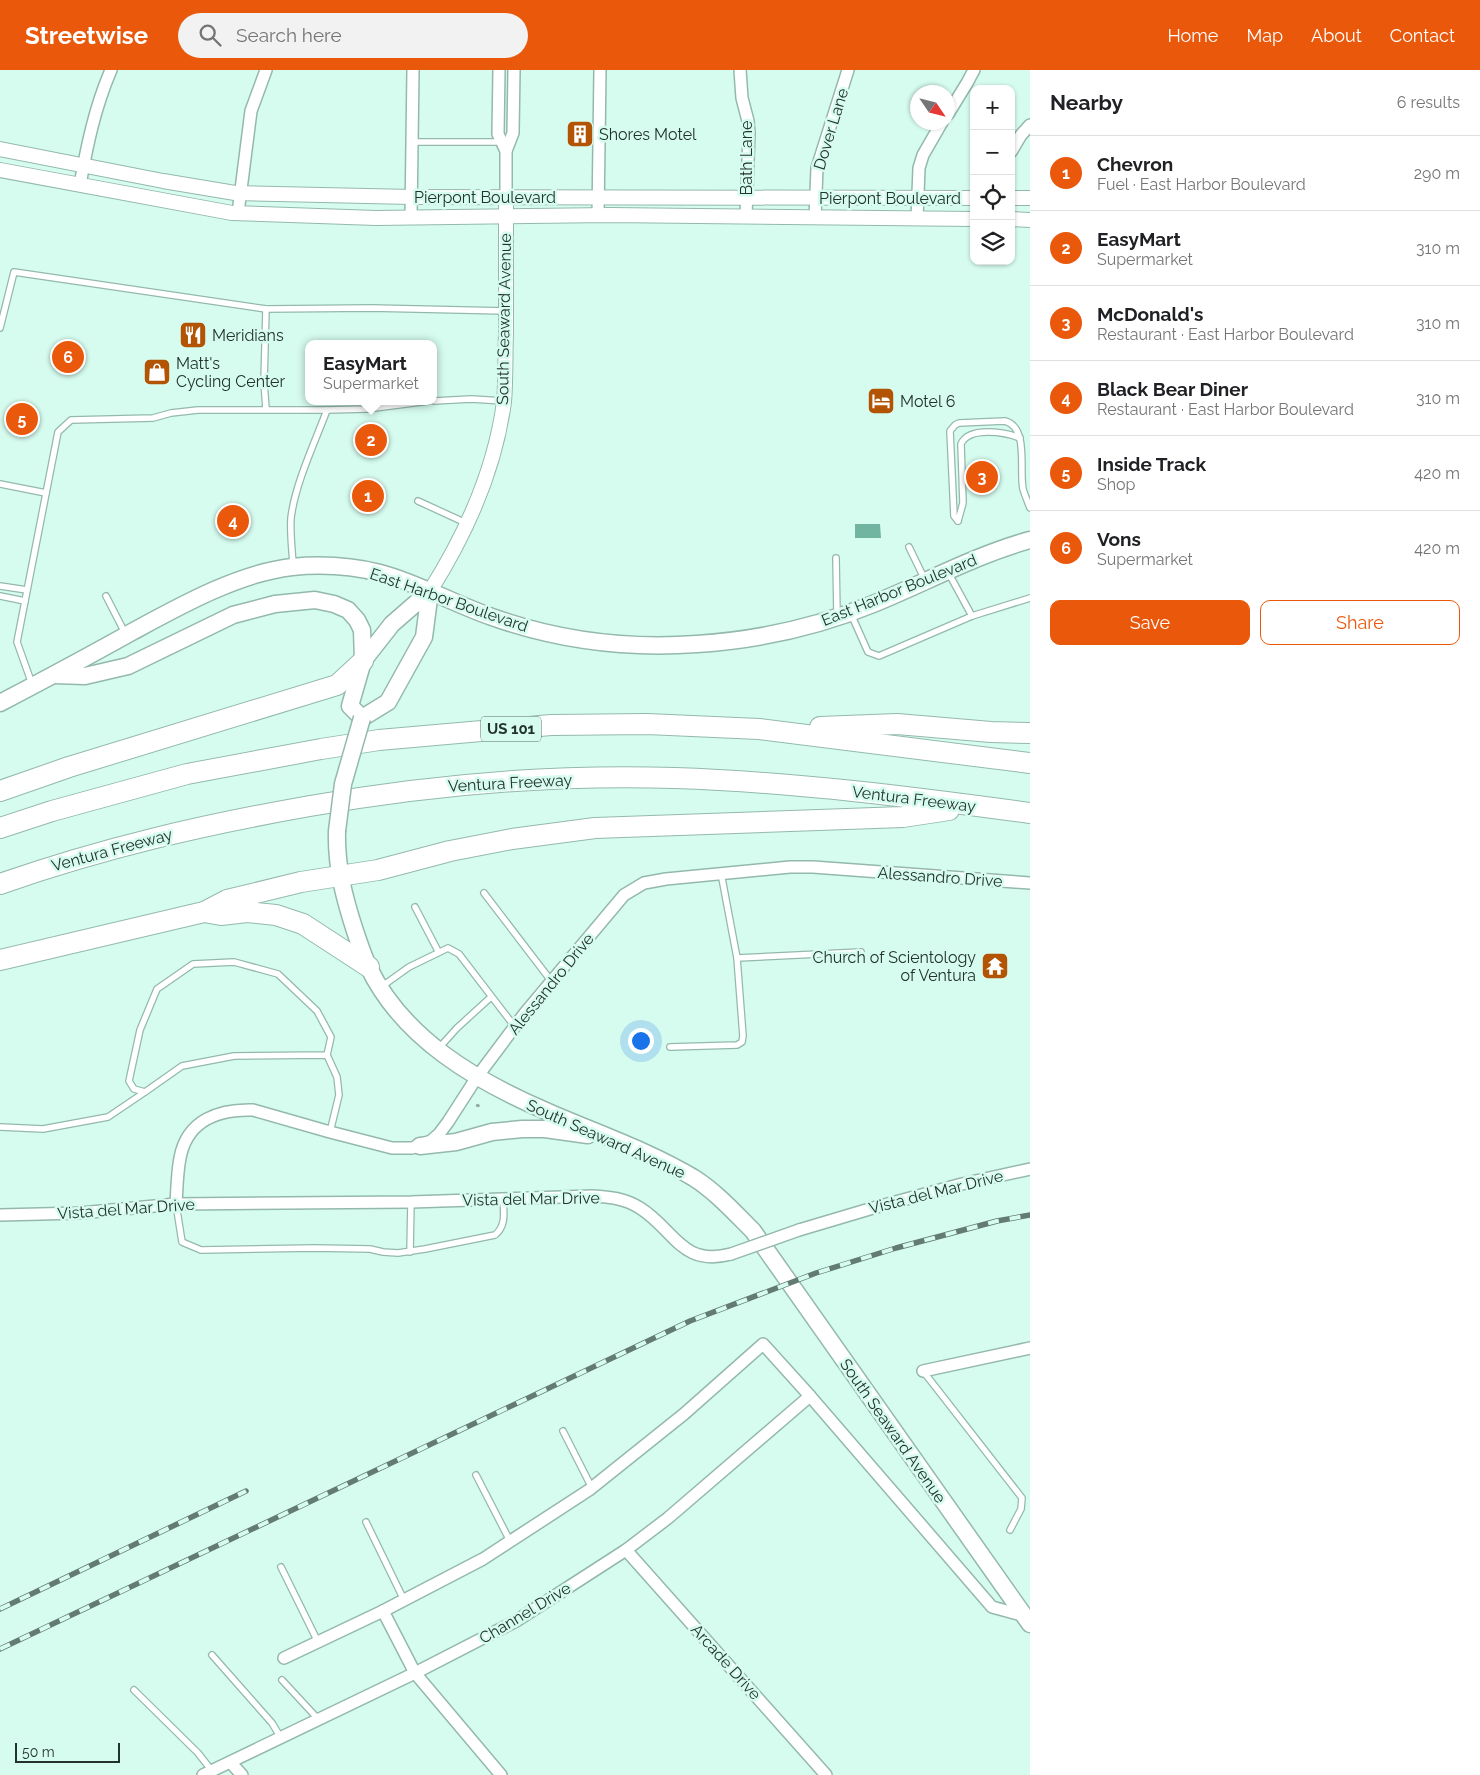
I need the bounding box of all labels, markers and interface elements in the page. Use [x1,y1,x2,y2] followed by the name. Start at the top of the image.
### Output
[178,13,528,58] search box
[25,21,148,50] text: Streetwise
[196,21,224,49] icon: search
[236,24,342,46] text: Search here
[1167,25,1218,46] text: Home
[1246,25,1283,46] text: Map
[1311,25,1362,46] text: About
[1390,25,1455,46] text: Contact
[910,85,955,130] north arrow
[970,85,1015,265] map controls
[970,85,1015,130] button: +
[810,86,852,172] street label: Dover Lane
[1050,90,1123,115] text: Nearby
[1397,93,1460,112] text: 6 results
[565,119,595,149] building icon: Shores Motel
[737,121,756,195] street label: Bath Lane
[599,125,697,144] place label: Shores Motel
[970,130,1015,175] button: −
[1097,153,1173,175] text: Chevron
[1062,164,1070,183] text: 1
[1414,164,1460,183] text: 290 m
[970,175,1015,220] button: locate
[1097,175,1306,194] text: Fuel · East Harbor Boulevard
[414,188,556,207] street label: Pierpont Boulevard
[819,189,961,208] street label: Pierpont Boulevard
[970,220,1015,265] button: layers
[1097,228,1181,250] text: EasyMart
[493,233,515,405] street label: South Seaward Avenue
[1061,239,1071,258] text: 2
[1416,239,1460,258] text: 310 m
[1097,250,1193,269] text: Supermarket
[1097,303,1203,325] text: McDonald's
[1062,314,1070,333] text: 3
[1416,314,1460,333] text: 310 m
[178,320,208,350] restaurant icon: Meridians
[1097,325,1354,344] text: Restaurant · East Harbor Boulevard
[212,326,284,345] place label: Meridians
[52,338,84,376] pin: 6
[305,340,437,405] popup
[323,352,407,374] text: EasyMart
[176,354,285,391] place label: Matt's Cycling Center
[142,357,172,387] shop icon: Matt's Cycling Center
[323,374,419,393] text: Supermarket
[1097,378,1248,400] text: Black Bear Diner
[866,386,896,416] hotel icon: Motel 6
[1061,389,1071,408] text: 4
[1416,389,1460,408] text: 310 m
[900,392,956,411] place label: Motel 6
[6,400,38,438] pin: 5
[1097,400,1354,419] text: Restaurant · East Harbor Boulevard
[355,421,387,459] pin: 2
[1097,453,1206,475] text: Inside Track
[966,458,998,496] pin: 3
[1062,464,1070,483] text: 5
[1414,464,1460,483] text: 420 m
[1097,475,1135,494] text: Shop
[352,477,384,515] pin: 1
[217,502,249,540] pin: 4
[1097,528,1141,550] text: Vons
[1061,539,1071,558] text: 6
[1414,539,1460,558] text: 420 m
[819,550,980,630] street label: East Harbor Boulevard
[1097,550,1193,569] text: Supermarket
[367,564,531,636] street label: East Harbor Boulevard
[1050,600,1250,645] button: Save
[1260,600,1460,645] button: Share
[481,716,541,742] road number: US 101
[447,770,573,796] street label: Ventura Freeway
[851,782,977,816] street label: Ventura Freeway
[49,825,175,875] street label: Ventura Freeway
[877,863,1003,891] street label: Alessandro Drive
[504,929,598,1039] street label: Alessandro Drive
[812,948,976,985] place label: Church of Scientology of Ventura
[980,951,1010,981] temple icon: Church of Scientology of Ventura
[628,1028,654,1054] your location
[524,1095,688,1183] street label: South Seaward Avenue
[867,1166,1005,1218] street label: Vista del Mar Drive
[462,1188,600,1210] street label: Vista del Mar Drive
[57,1195,195,1223] street label: Vista del Mar Drive
[836,1355,950,1507] street label: South Seaward Avenue
[476,1578,574,1648] street label: Channel Drive
[687,1620,765,1704] street label: Arcade Drive
[15,1740,120,1763] scale bar
[22,1744,55,1760] text: 50 m

